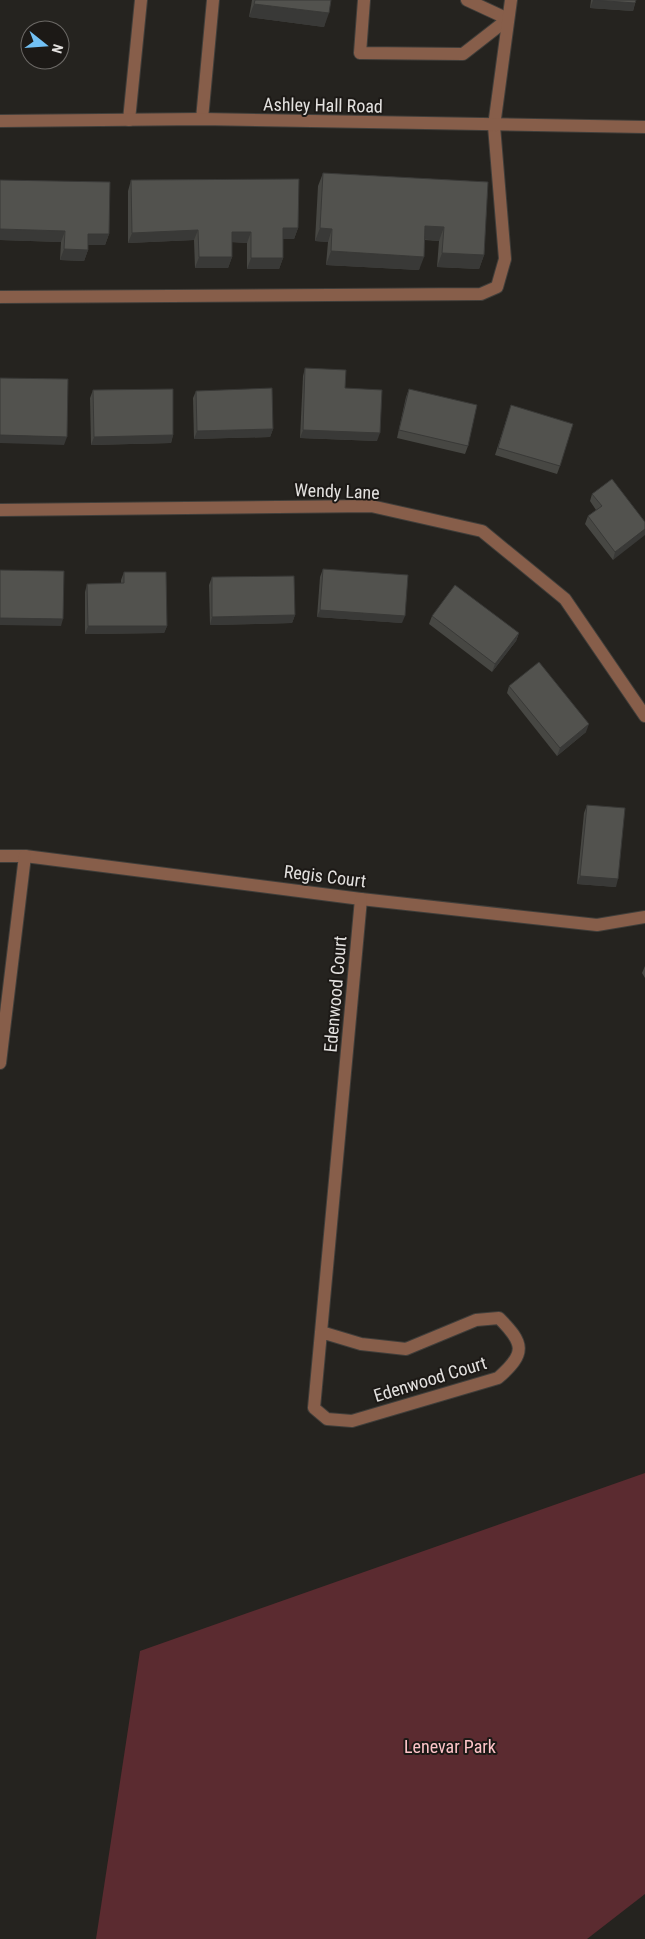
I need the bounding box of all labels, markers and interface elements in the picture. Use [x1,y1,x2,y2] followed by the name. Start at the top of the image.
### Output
[20,20,70,70] north arrow
[49,42,66,55] text: N
[263,93,383,117] street label: Ashley Hall Road
[294,479,380,503] street label: Wendy Lane
[283,861,367,891] street label: Regis Court
[319,935,351,1053] street label: Edenwood Court
[371,1352,489,1406] street label: Edenwood Court
[404,1736,496,1757] park label: Lenevar Park

